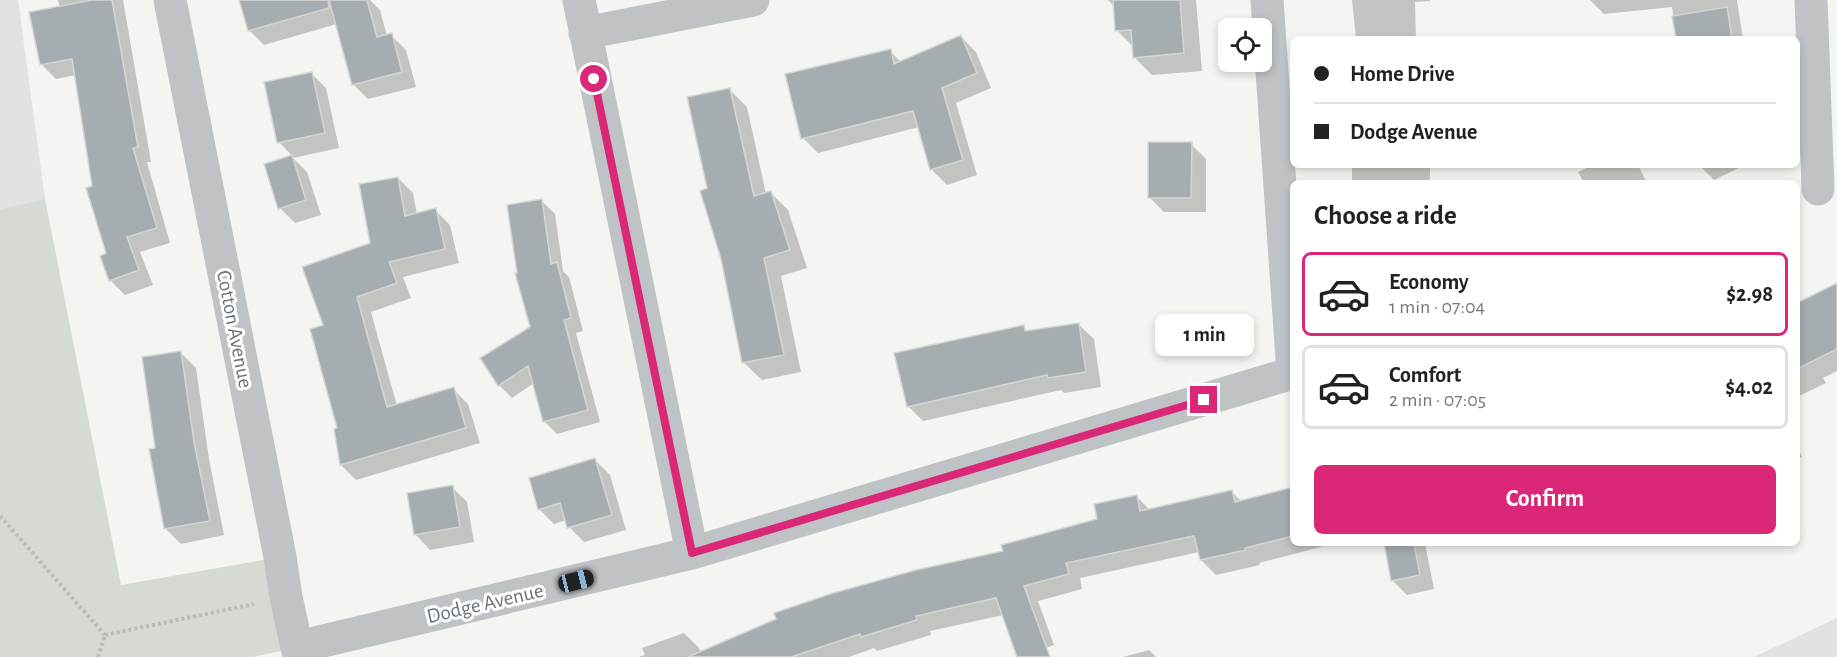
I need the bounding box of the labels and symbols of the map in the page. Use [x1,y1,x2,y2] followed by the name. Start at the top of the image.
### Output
[580,65,607,92] route start
[213,268,256,390] street label: Cotton Avenue
[1154,313,1254,355] callout: 1 min
[1190,386,1217,413] route end
[556,568,596,594] car
[425,580,546,627] street label: Dodge Avenue

